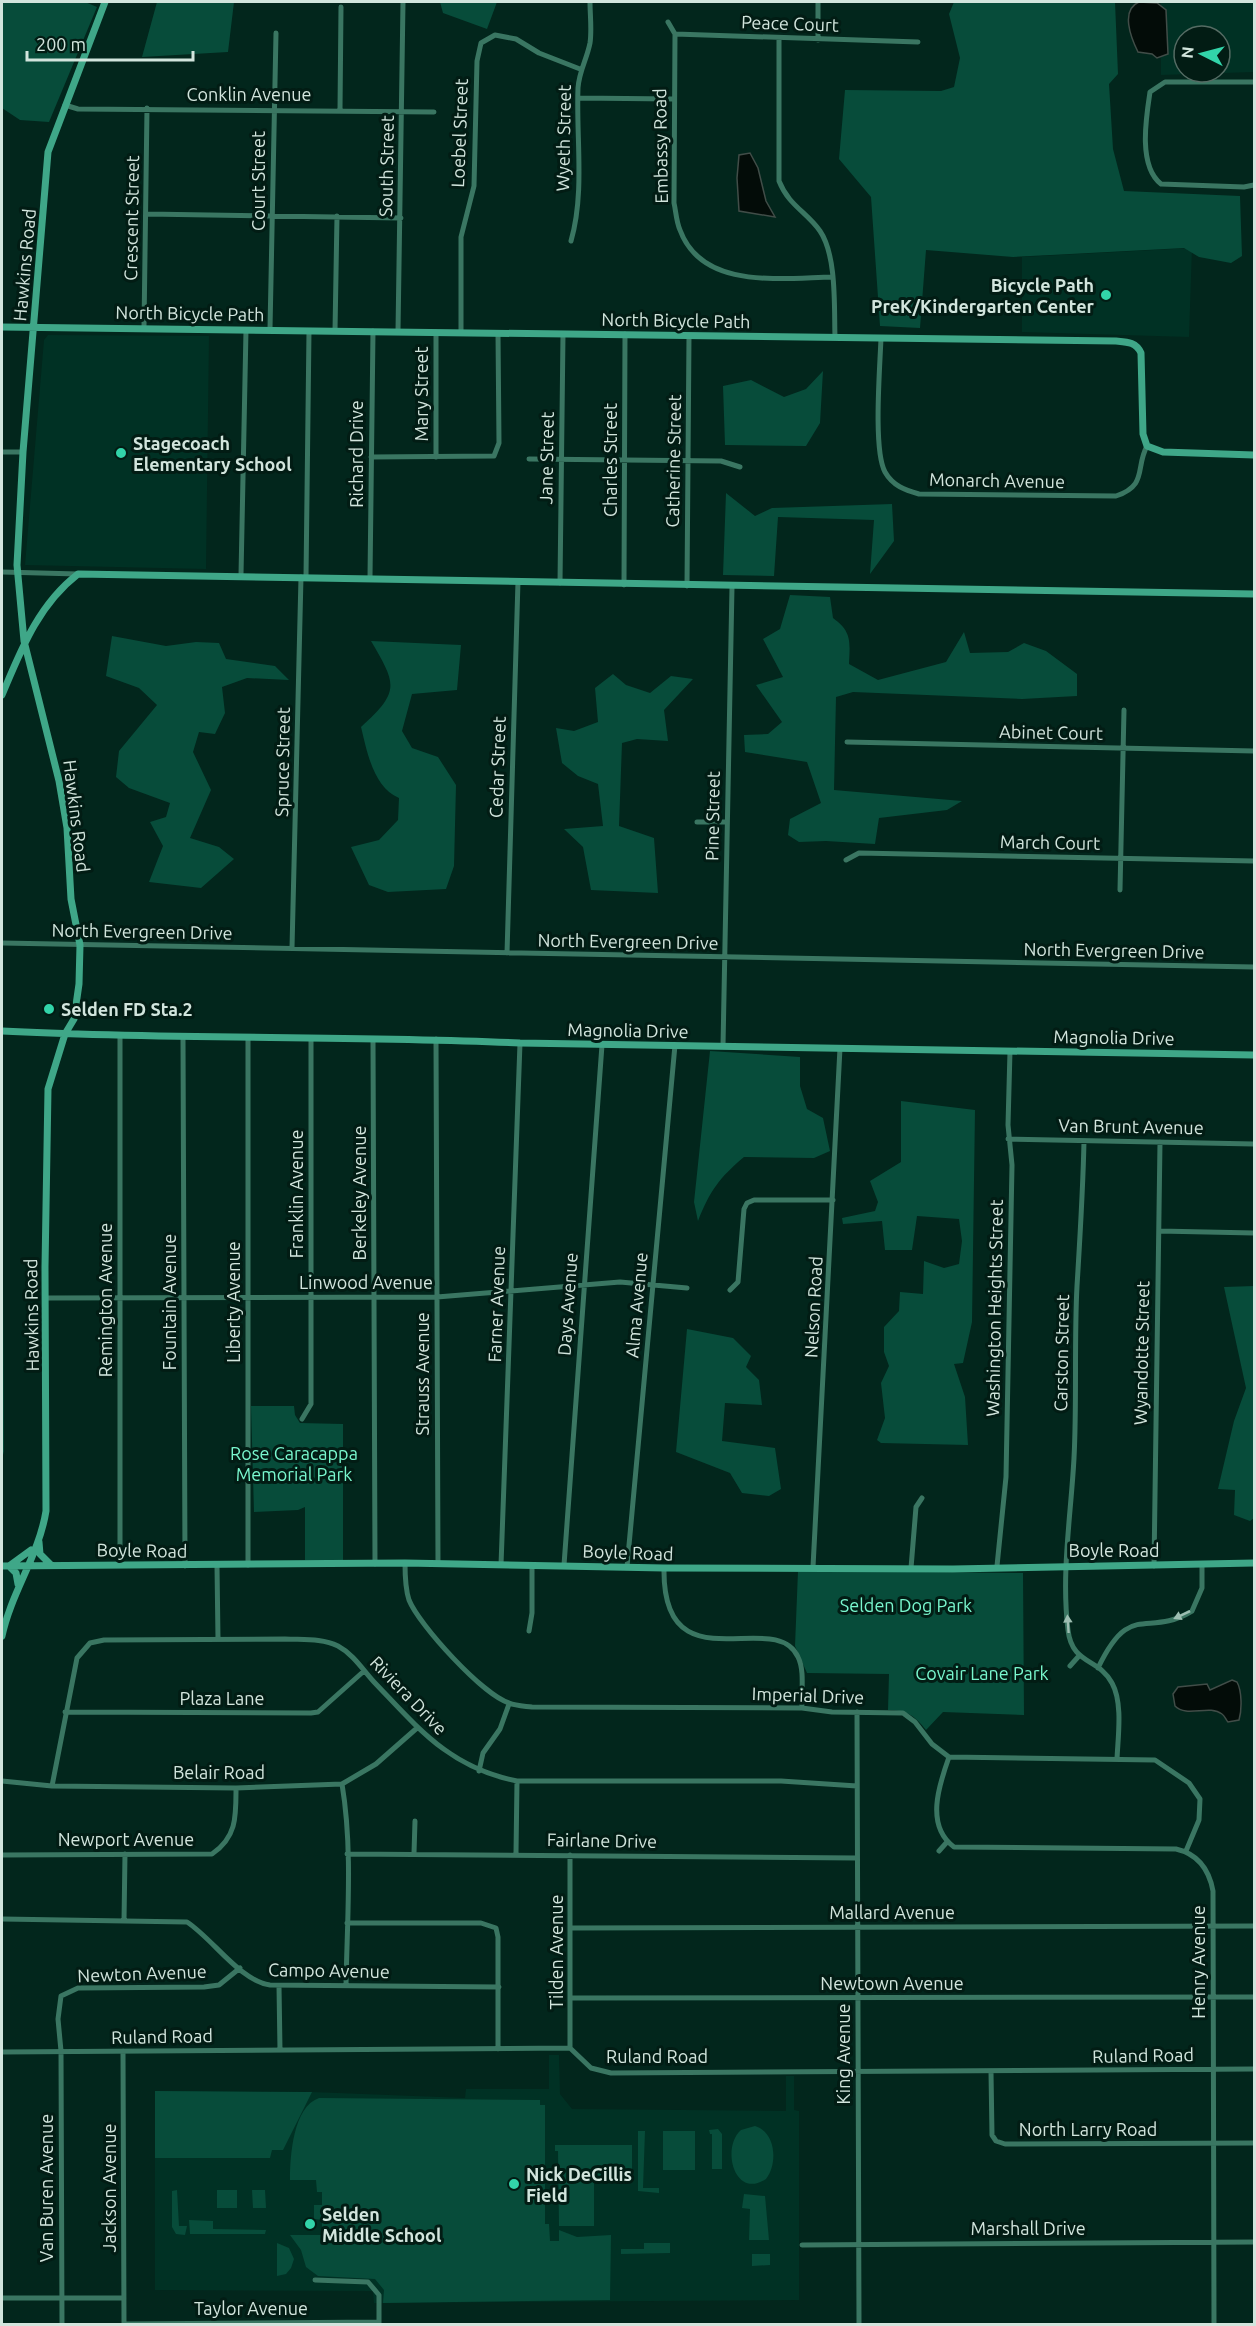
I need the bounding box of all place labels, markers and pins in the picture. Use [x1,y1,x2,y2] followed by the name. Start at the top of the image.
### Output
[871,275,1095,316] place label: Bicycle Path PreK/Kindergarten Center
[1099,288,1113,302] marker: Bicycle Path PreK/Kindergarten Center
[133,433,292,474] place label: Stagecoach Elementary School
[114,446,128,460] marker: Stagecoach Elementary School
[61,999,193,1019] place label: Selden FD Sta.2
[42,1002,56,1016] marker: Selden FD Sta.2
[526,2164,632,2205] place label: Nick DeCillis Field
[507,2177,521,2191] marker: Nick DeCillis Field
[322,2204,442,2245] place label: Selden Middle School
[303,2217,317,2231] marker: Selden Middle School

